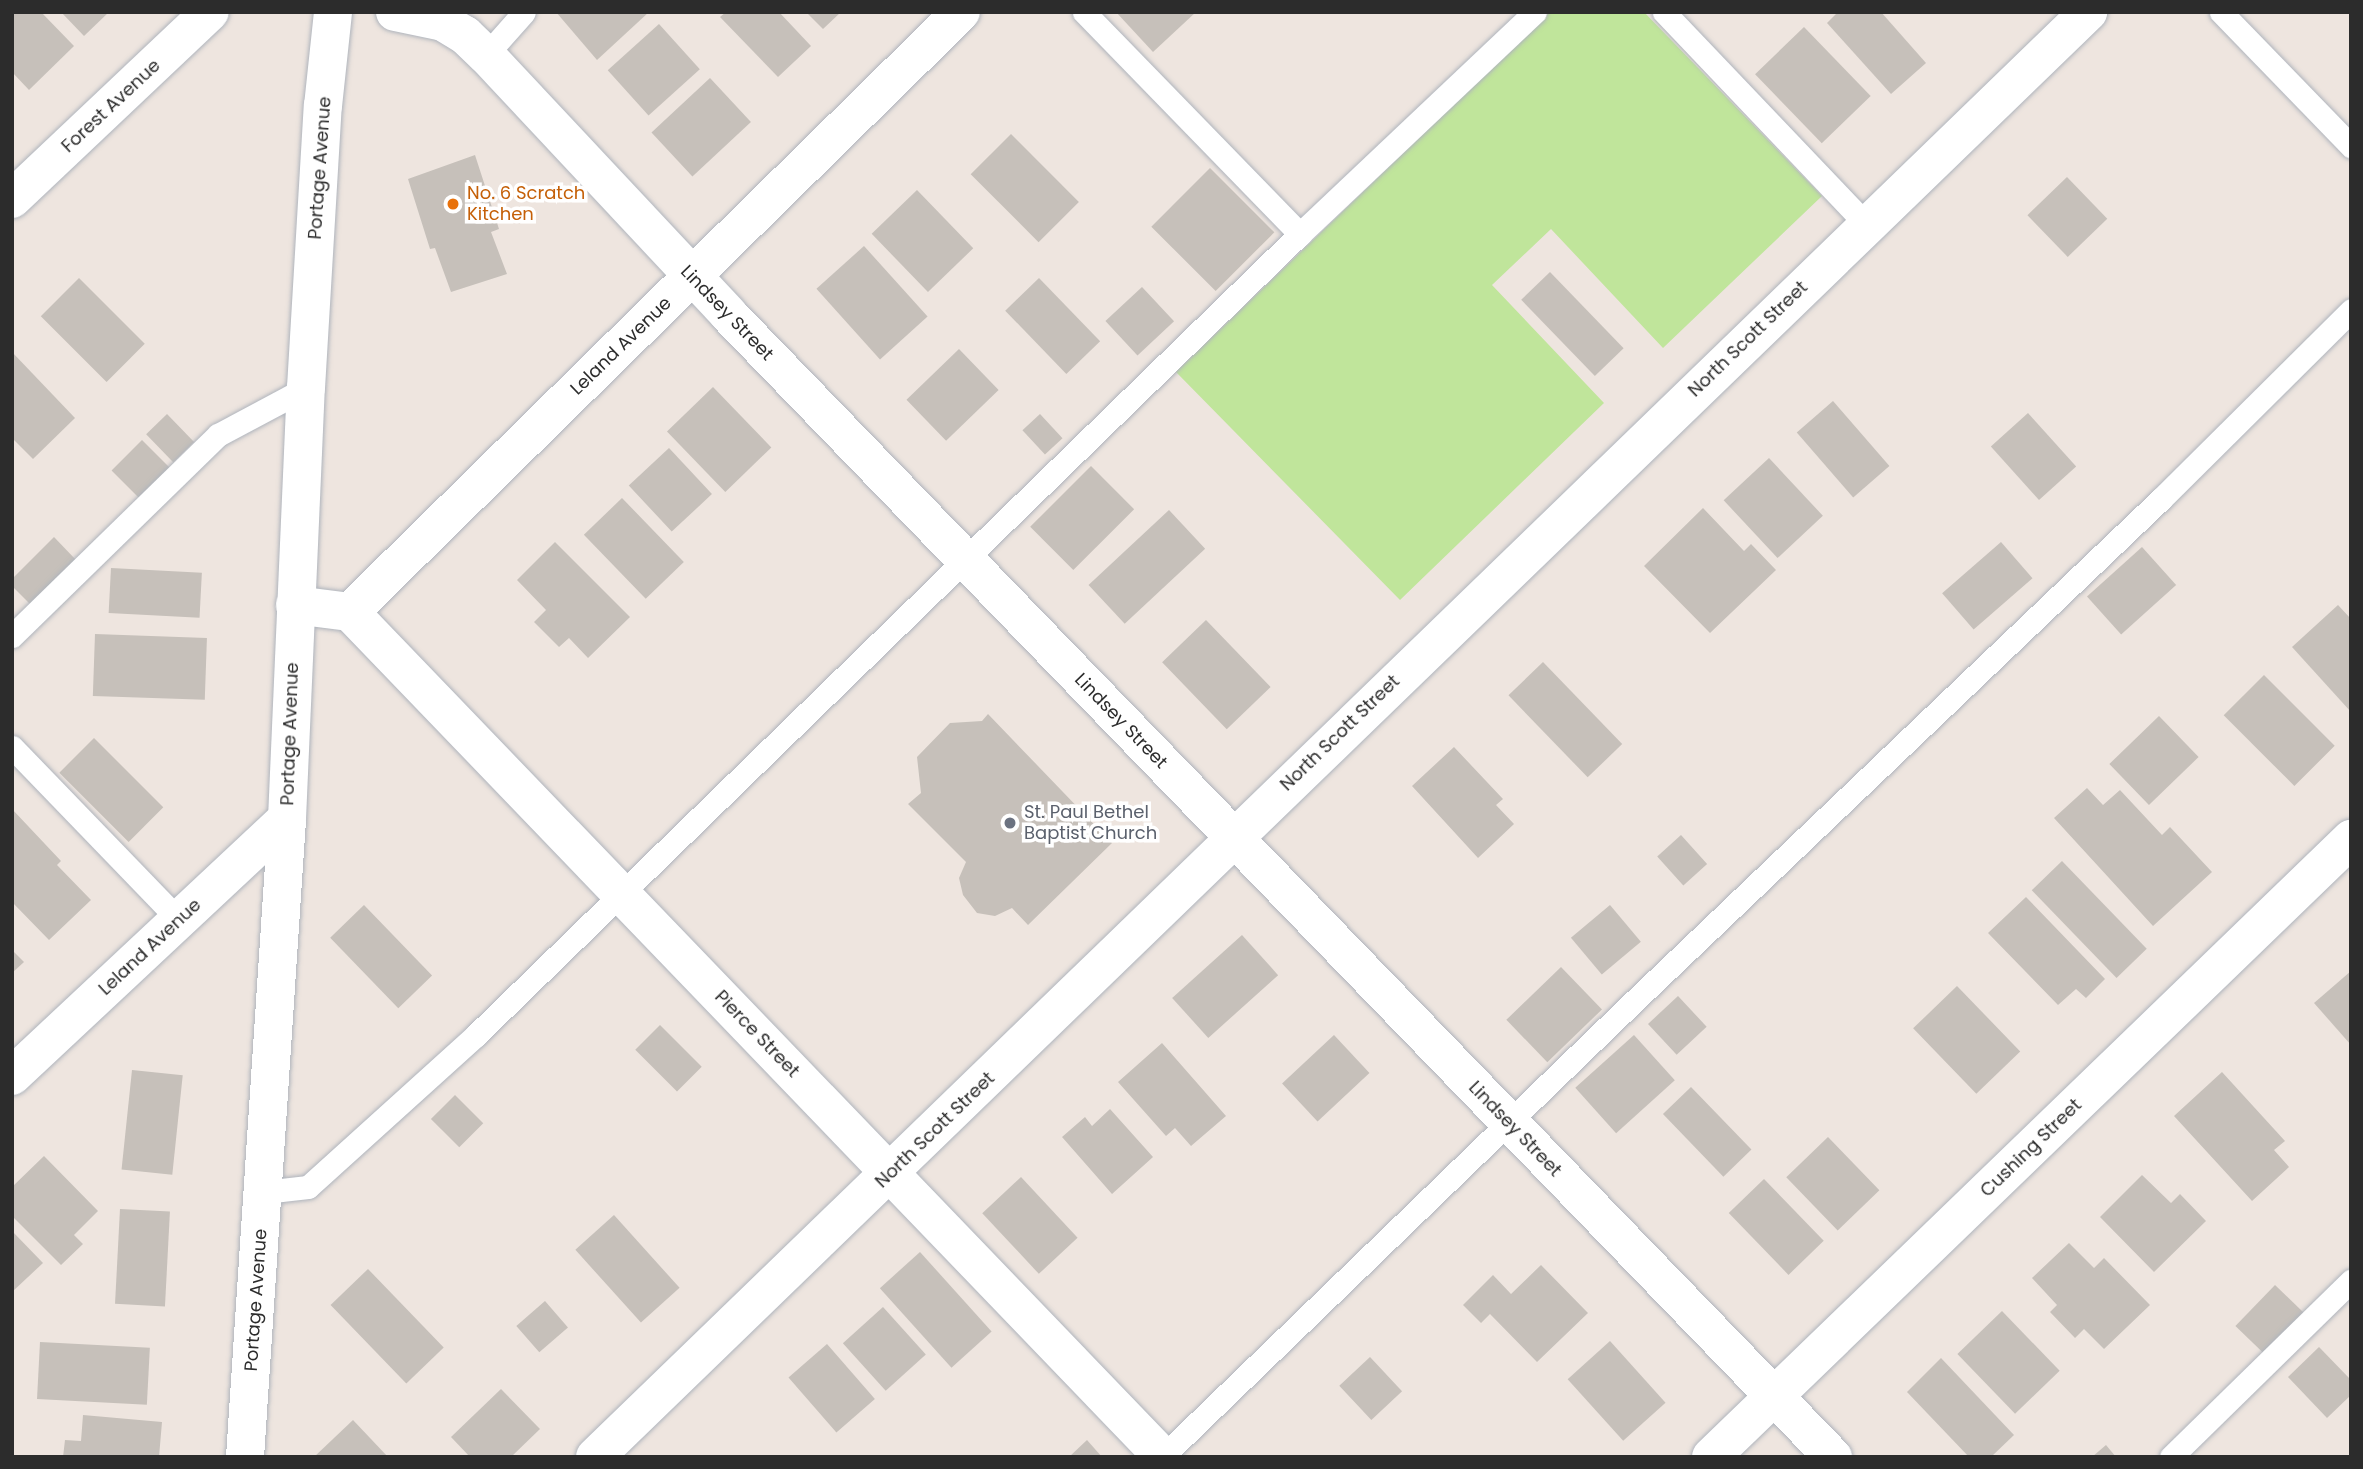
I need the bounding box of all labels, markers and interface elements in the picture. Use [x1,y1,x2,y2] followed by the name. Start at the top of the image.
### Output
[57,55,165,157] street label: Forest Avenue
[304,96,336,240] street label: Portage Avenue
[467,183,585,226] place label: No. 6 Scratch Kitchen
[445,196,461,212] marker: No. 6 Scratch Kitchen
[676,261,778,365] street label: Lindsey Street
[1684,277,1812,401] street label: North Scott Street
[566,293,676,399] street label: Leland Avenue
[277,662,303,806] street label: Portage Avenue
[1070,669,1172,773] street label: Lindsey Street
[1276,671,1404,795] street label: North Scott Street
[1024,802,1157,844] place label: St. Paul Bethel Baptist Church
[1002,815,1018,831] marker: St. Paul Bethel Baptist Church
[95,894,205,1000] street label: Leland Avenue
[710,986,804,1082] street label: Pierce Street
[871,1068,999,1192] street label: North Scott Street
[1464,1077,1566,1181] street label: Lindsey Street
[1976,1094,2086,1202] street label: Cushing Street
[240,1228,272,1372] street label: Portage Avenue

